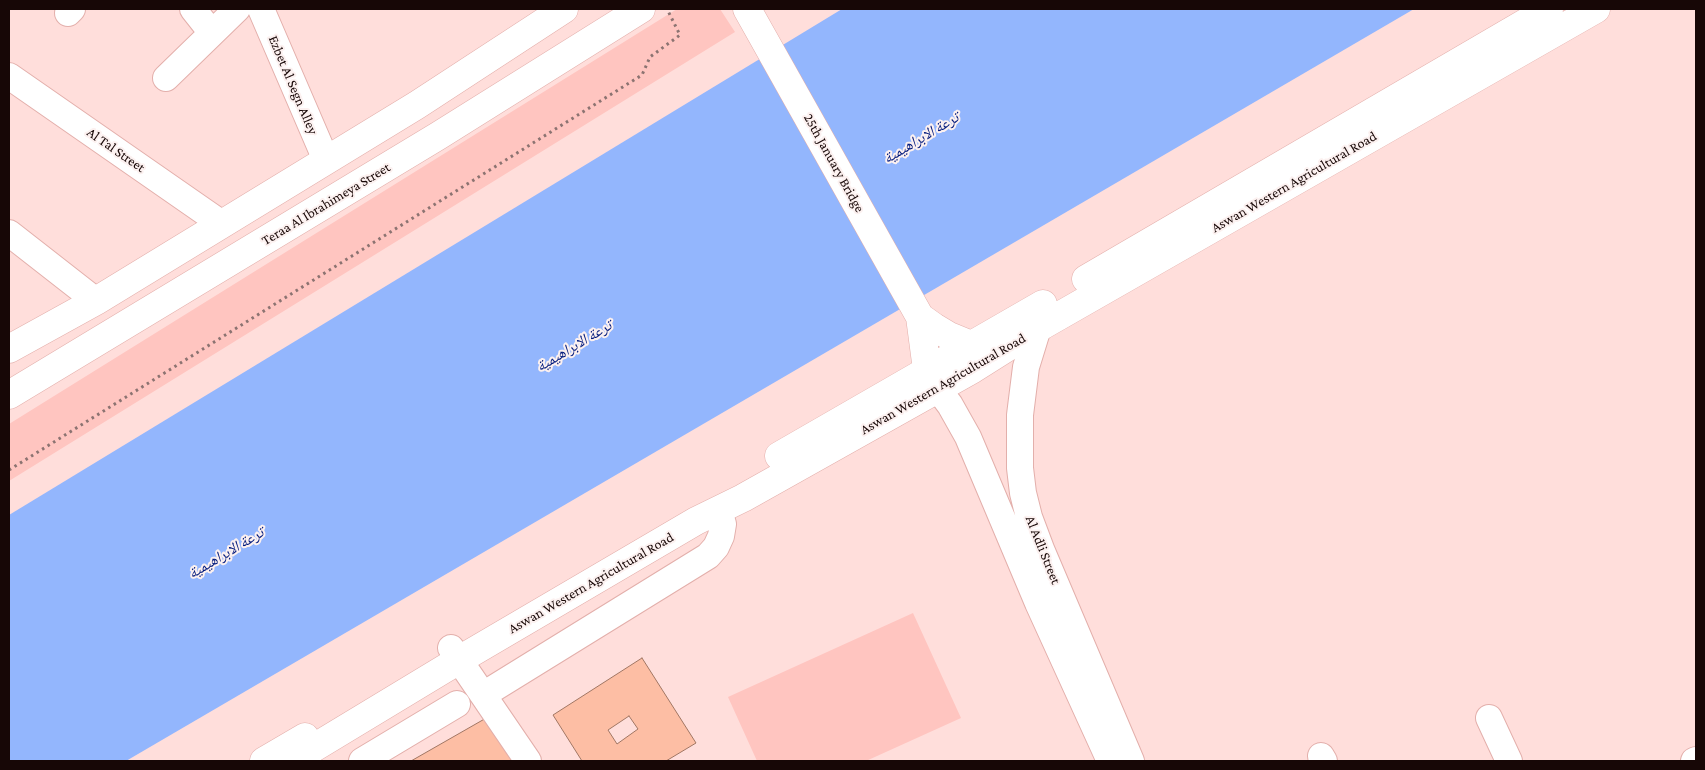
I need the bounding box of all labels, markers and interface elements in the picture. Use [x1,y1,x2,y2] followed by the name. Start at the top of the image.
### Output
[265,33,321,137] street label: Ezbet Al Segn Alley
[880,108,962,168] water label: ترعة الابراهيمية
[800,111,868,215] street label: 25th January Bridge
[84,124,148,176] street label: Al Tal Street
[1208,128,1380,236] street label: Aswan Western Agricultural Road
[259,159,393,249] street label: Teraa Al Ibrahimeya Street
[533,316,615,376] water label: ترعة الابراهيمية
[857,330,1029,438] street label: Aswan Western Agricultural Road
[1022,513,1064,587] street label: Al Adli Street
[185,523,267,583] water label: ترعة الابراهيمية
[505,529,677,637] street label: Aswan Western Agricultural Road

